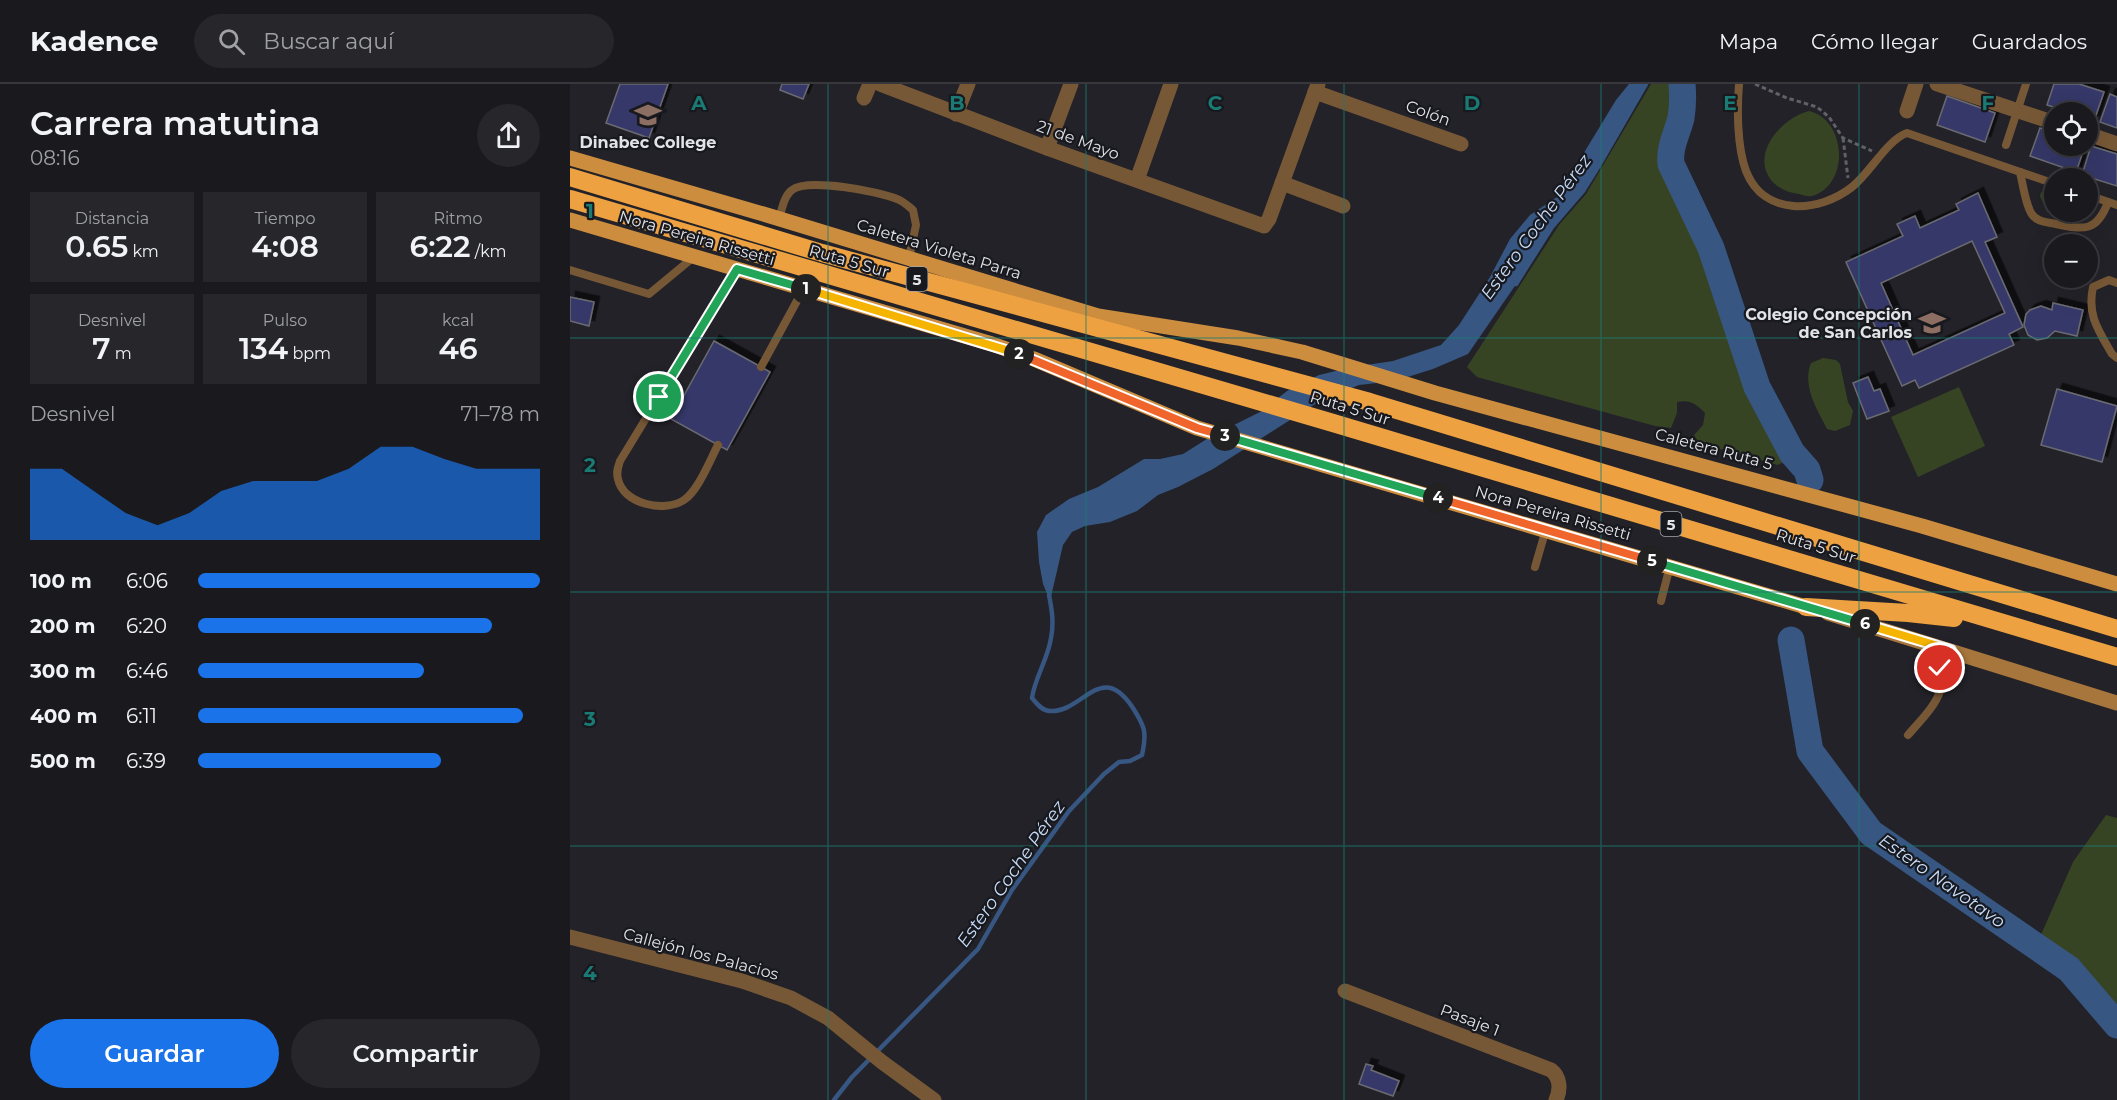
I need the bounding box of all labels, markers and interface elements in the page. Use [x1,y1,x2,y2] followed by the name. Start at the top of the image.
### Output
[194,14,614,68] search box
[30,24,158,58] text: Kadence
[215,25,248,58] icon: search
[263,28,394,55] text: Buscar aquí
[1719,29,1778,54] text: Mapa
[1811,29,1939,54] text: Cómo llegar
[1972,29,2087,54] text: Guardados
[690,91,707,115] text: A
[949,91,965,115] text: B
[1208,91,1223,115] text: C
[1464,91,1480,115] text: D
[1723,91,1737,115] text: E
[1982,91,1995,115] text: F
[1403,96,1453,130] street label: Colón
[633,100,663,130] school or university icon: Dinabec College
[2044,102,2098,288] map controls
[2044,102,2098,156] button: locate
[30,103,320,143] text: Carrera matutina
[477,104,540,167] button: share
[1034,116,1122,164] street label: 21 de Mayo
[580,133,716,152] place label: Dinabec College
[30,146,80,170] text: 08:16
[1476,150,1596,304] water label: Estero Coche Pérez
[2044,168,2098,222] button: +
[586,199,594,223] text: 1
[617,207,777,269] street label: Nora Pereira Rissetti
[75,209,149,228] text: Distancia
[254,209,316,228] text: Tiempo
[433,209,483,228] text: Ritmo
[854,215,1024,283] street label: Caletera Violeta Parra
[65,228,128,265] text: 0.65
[251,228,319,265] text: 4:08
[409,228,471,265] text: 6:22
[2044,234,2098,288] button: −
[807,241,891,281] street label: Ruta 5 Sur
[128,242,159,261] text: km
[471,242,507,261] text: /km
[906,267,928,291] road number: 5
[791,274,821,304] pin: 1
[803,279,809,298] text: 1
[1745,305,1913,342] place label: Colegio Concepción de San Carlos
[1917,308,1947,338] school or university icon: Colegio Concepción de San Carlos
[78,311,146,330] text: Desnivel
[263,311,307,330] text: Pulso
[442,311,474,330] text: kcal
[92,330,111,367] text: 7
[239,330,288,367] text: 134
[438,330,478,367] text: 46
[1004,339,1034,369] pin: 2
[111,344,132,363] text: m
[288,344,331,363] text: bpm
[1014,344,1024,363] text: 2
[633,371,684,422] pin
[642,380,675,413] icon: arrive
[1308,387,1392,429] street label: Ruta 5 Sur
[30,402,115,426] text: Desnivel
[460,402,540,426] text: 71–78 m
[1210,421,1240,451] pin: 3
[1653,424,1775,474] street label: Caletera Ruta 5
[1220,426,1230,445] text: 3
[584,453,596,477] text: 2
[1473,482,1633,544] street label: Nora Pereira Rissetti
[1423,483,1453,513] pin: 4
[1432,488,1444,507] text: 4
[1660,512,1682,536] road number: 5
[1774,525,1858,567] street label: Ruta 5 Sur
[1637,546,1667,576] pin: 5
[1647,551,1657,570] text: 5
[30,569,92,593] text: 100 m
[126,569,168,593] text: 6:06
[1850,609,1880,639] pin: 6
[30,614,96,638] text: 200 m
[126,614,167,638] text: 6:20
[1860,614,1870,633] text: 6
[1914,642,1965,693] pin
[1923,651,1956,684] icon: check
[30,659,96,683] text: 300 m
[126,659,168,683] text: 6:46
[30,704,98,728] text: 400 m
[126,704,157,728] text: 6:11
[583,707,596,731] text: 3
[30,749,96,773] text: 500 m
[126,749,166,773] text: 6:39
[952,796,1070,951] water label: Estero Coche Pérez
[1875,829,2009,933] water label: Estero Navotavo
[621,924,781,984] street label: Callejón los Palacios
[583,961,597,985] text: 4
[1438,1000,1502,1040] street label: Pasaje 1
[30,1019,279,1088] button: Guardar
[291,1019,540,1088] button: Compartir

